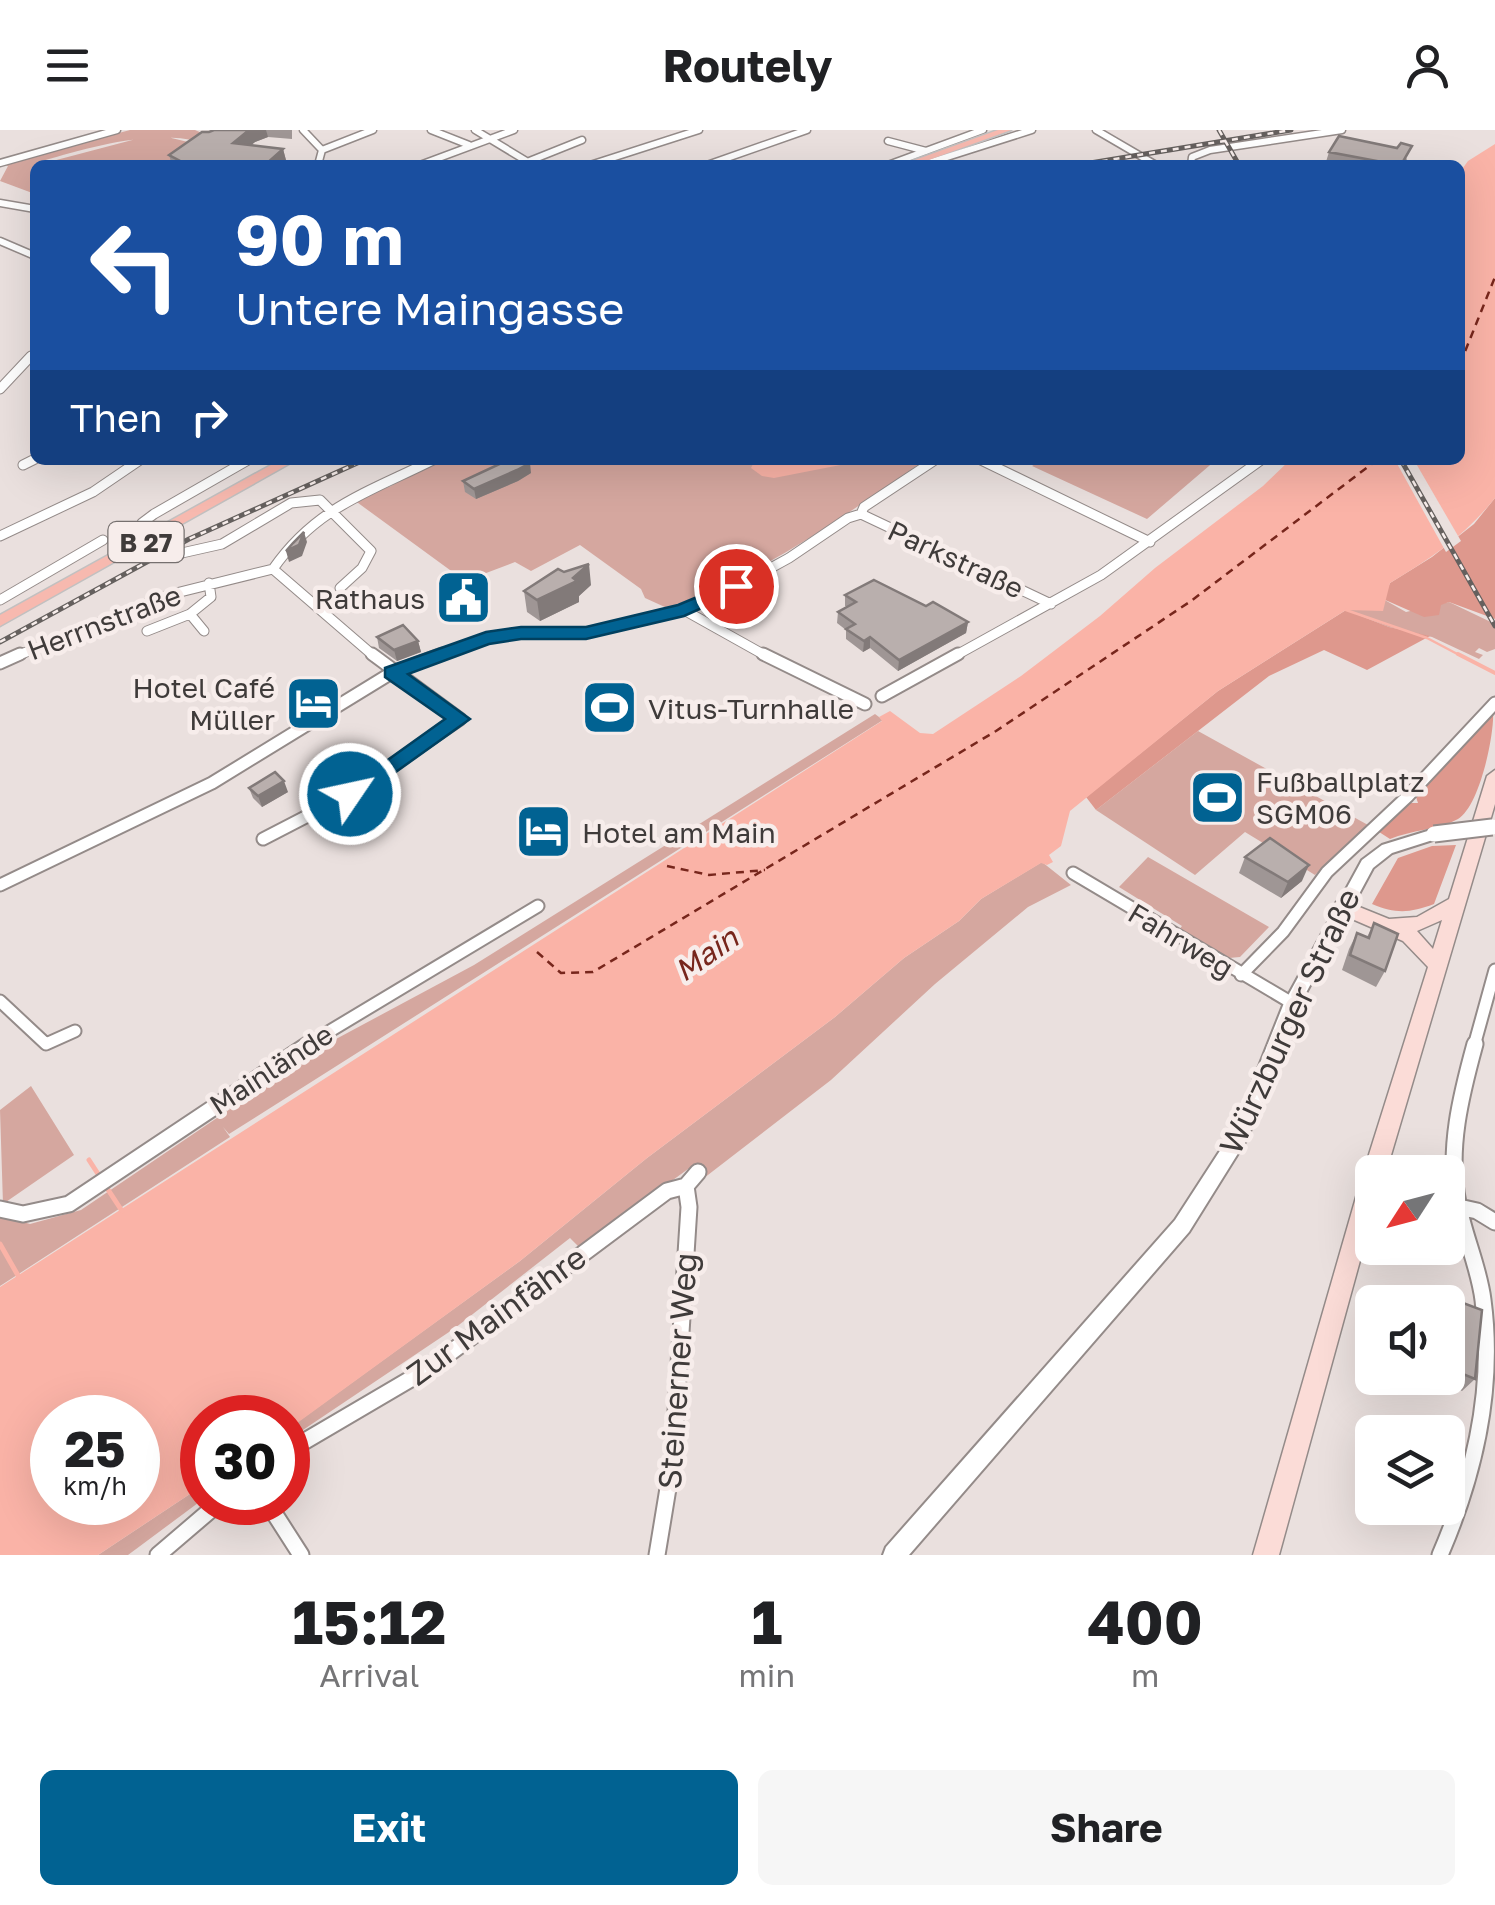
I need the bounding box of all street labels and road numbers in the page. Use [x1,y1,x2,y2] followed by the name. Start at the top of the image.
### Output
[883,513,1029,605] street label: Parkstraße
[108,522,184,562] road number: B 27
[23,578,185,666] street label: Herrnstraße
[1211,882,1367,1160] street label: Würzburger Straße
[1123,896,1239,984] street label: Fahrweg
[203,1017,339,1121] street label: Mainlände
[399,1237,593,1393] street label: Zur Mainfähre
[650,1252,704,1490] street label: Steinerner Weg

